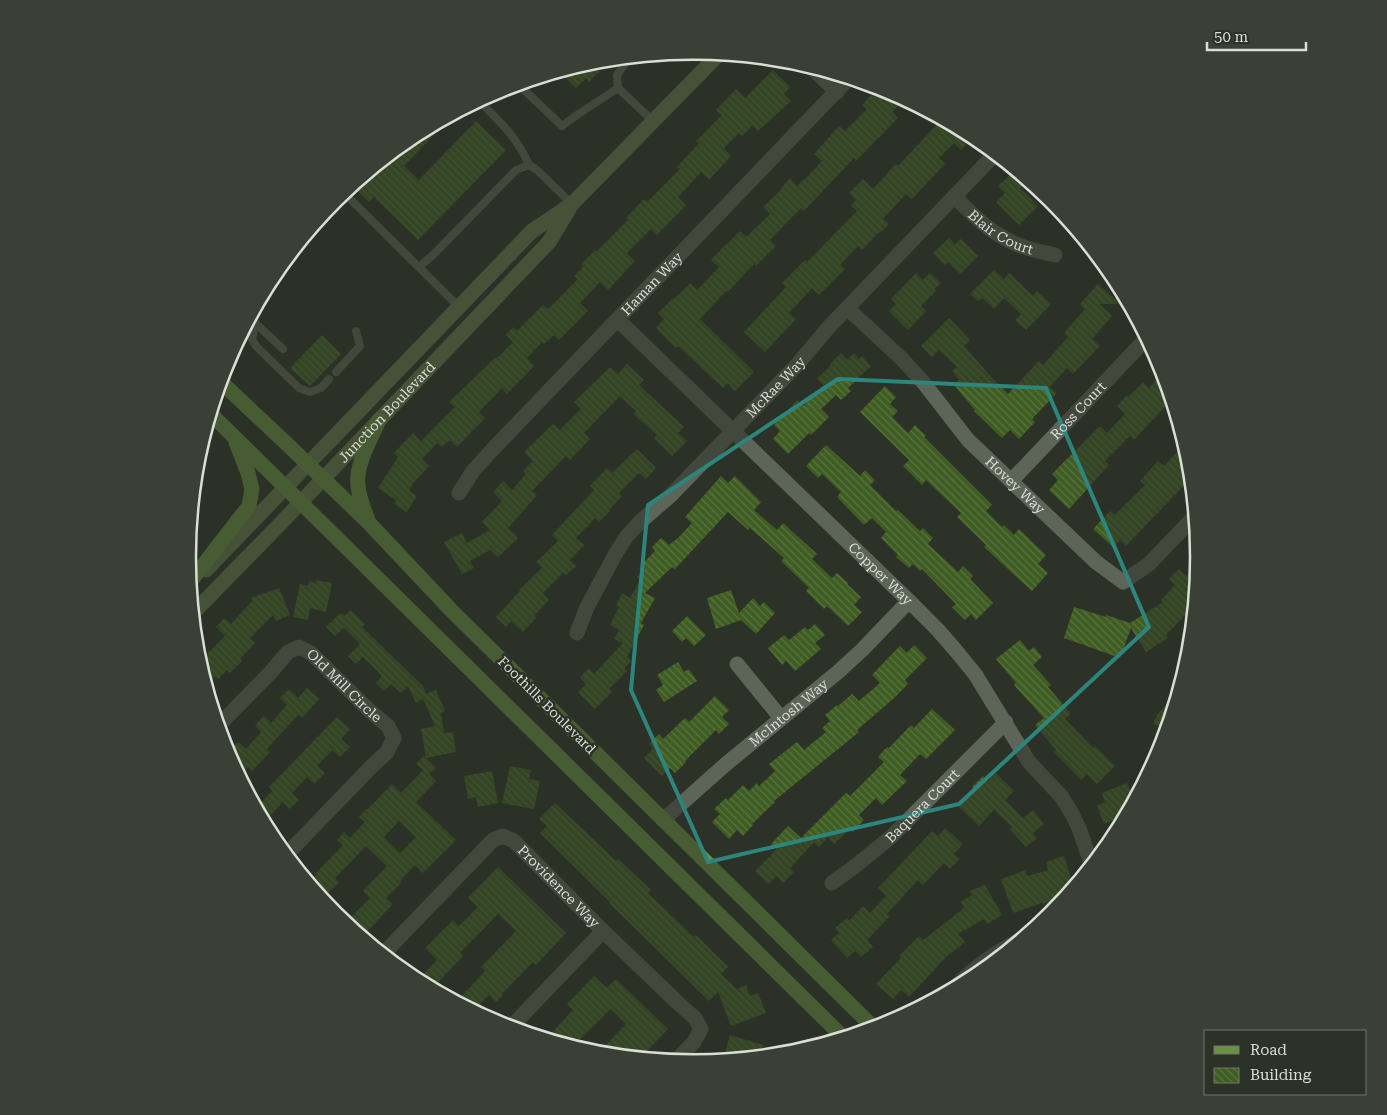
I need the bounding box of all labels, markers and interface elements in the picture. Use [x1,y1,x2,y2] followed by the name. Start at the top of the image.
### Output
[1207,20,1306,52] scale bar
[1214,28,1249,46] text: 50 m
[965,206,1035,257] street label: Blair Court
[618,248,686,318] street label: Haman Way
[743,353,809,421] street label: McRae Way
[335,359,438,466] street label: Junction Boulevard
[1047,378,1109,443] street label: Ross Court
[982,453,1049,518] street label: Hovey Way
[845,539,917,609] street label: Copper Way
[304,646,385,726] street label: Old Mill Circle
[495,653,599,757] street label: Foothills Boulevard
[746,675,832,750] street label: McIntosh Way
[882,766,962,846] street label: Baquera Court
[515,842,604,931] street label: Providence Way
[1204,1030,1367,1095] legend
[1250,1041,1287,1059] text: Road
[1250,1066,1312,1084] text: Building

